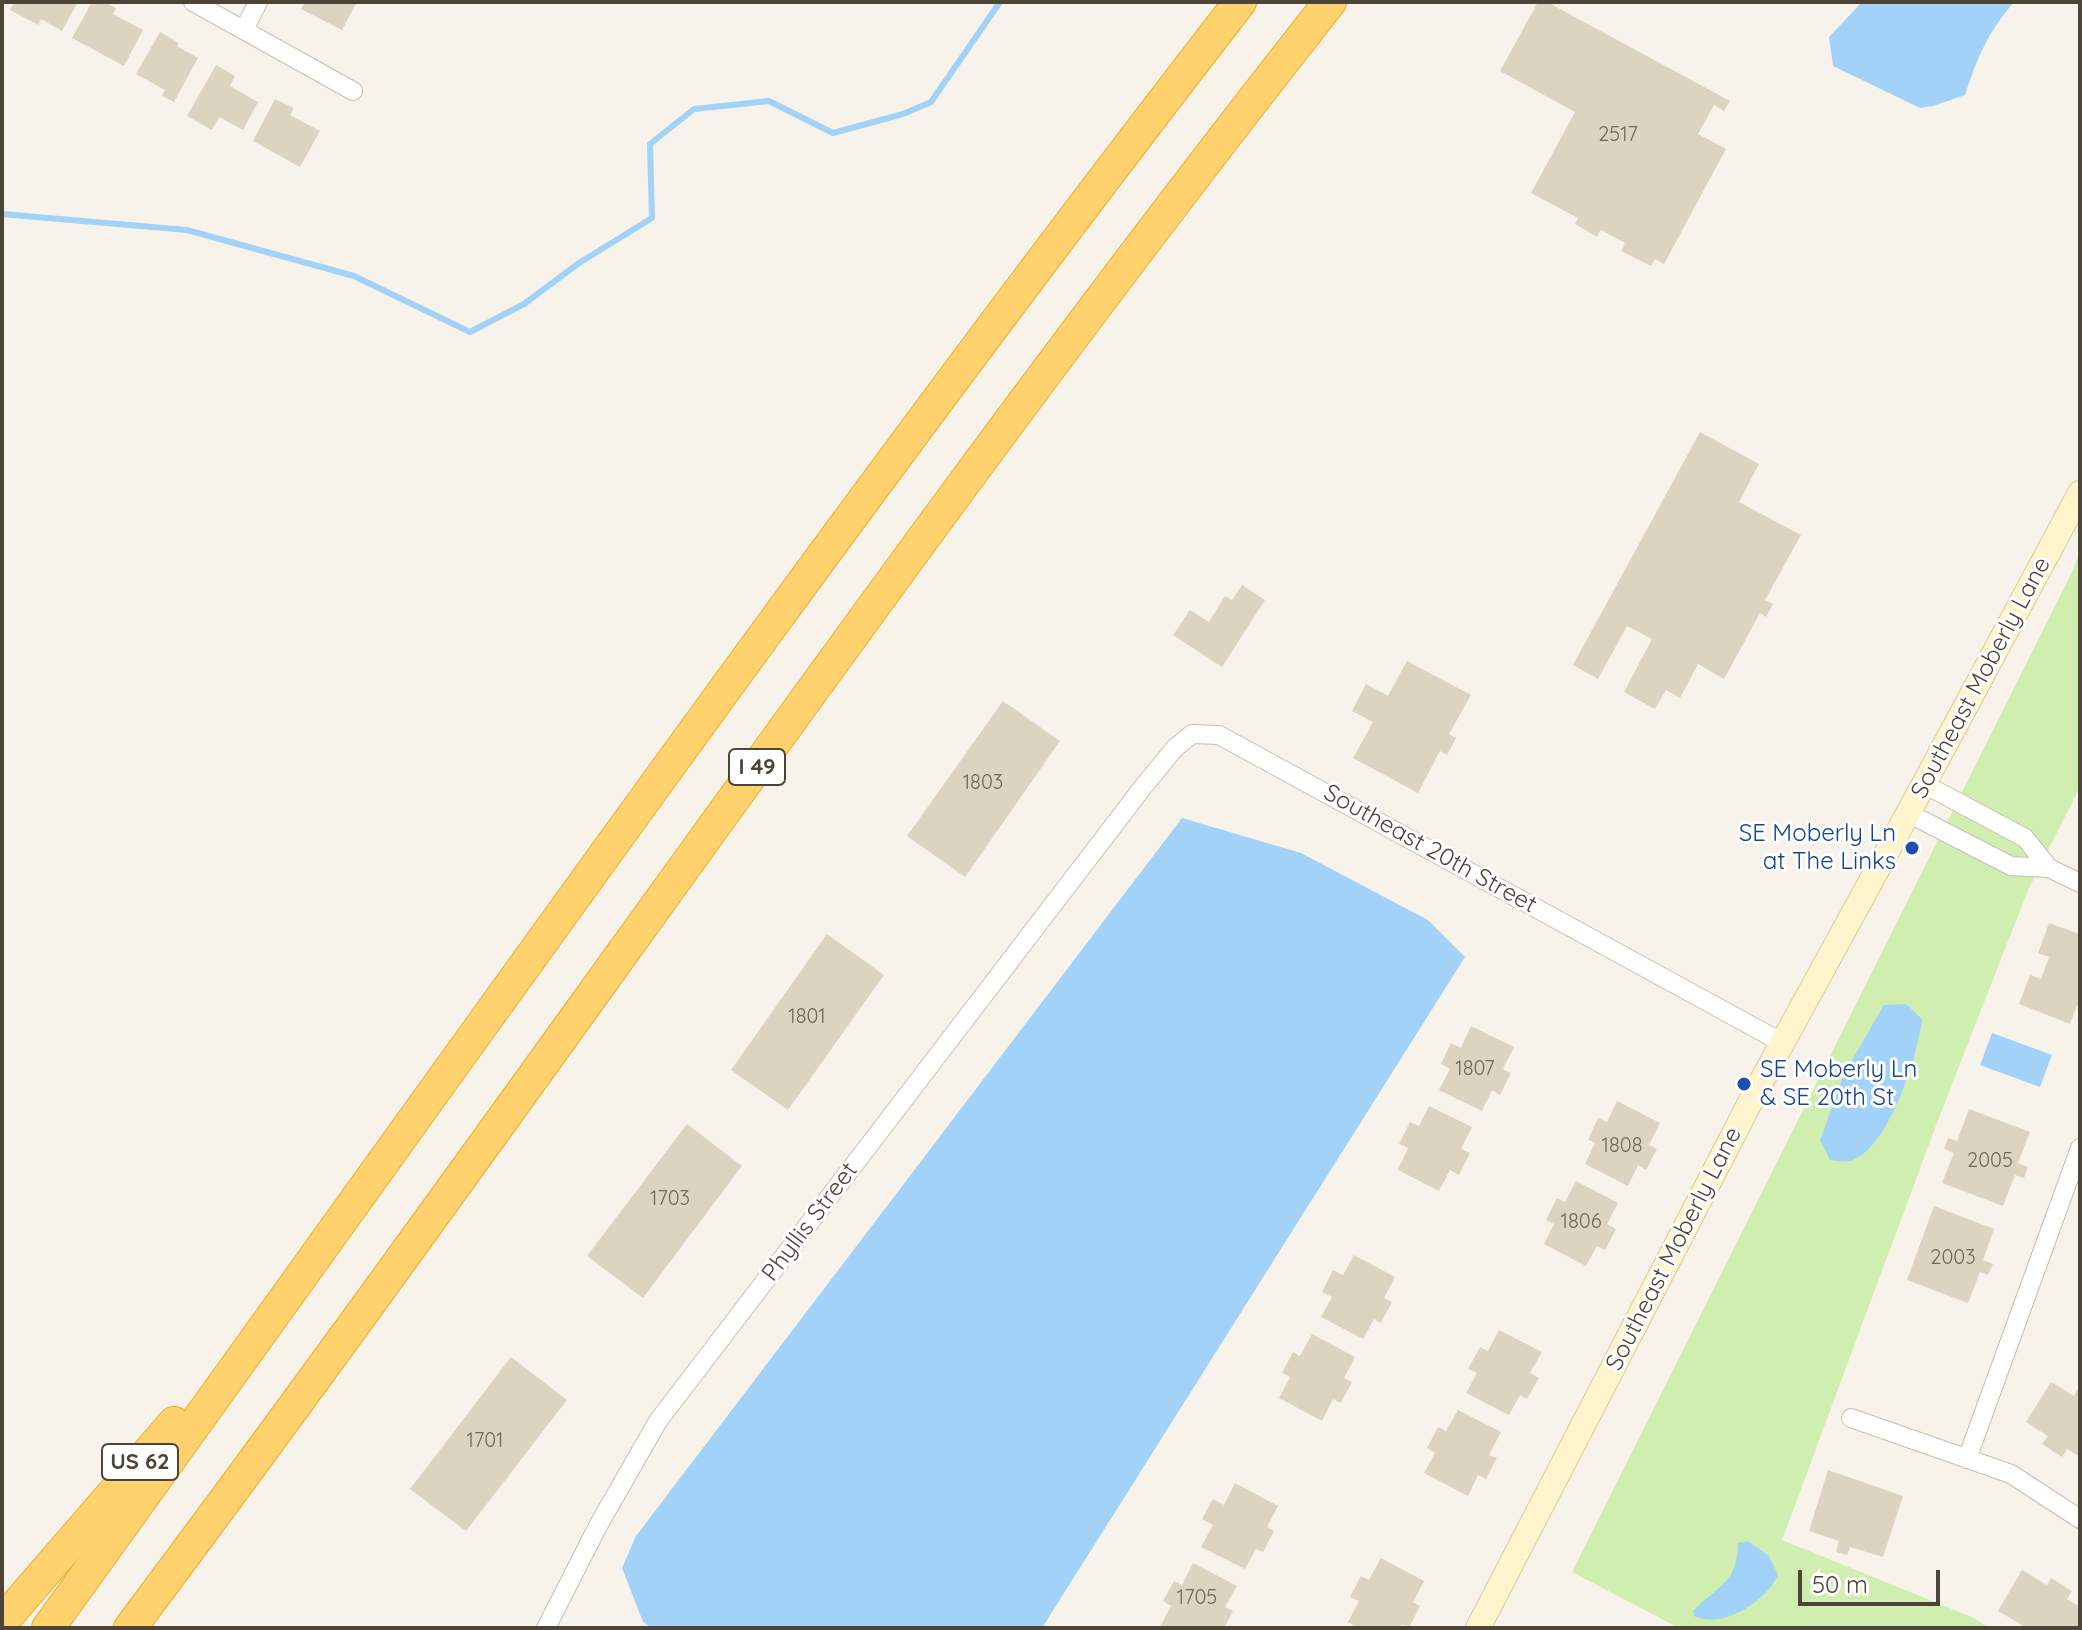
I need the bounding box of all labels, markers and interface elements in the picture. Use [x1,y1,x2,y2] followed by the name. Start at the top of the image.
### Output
[1598,123,1638,147] house number: 2517
[1905,552,2057,804] street label: Southeast Moberly Lane
[729,749,785,785] road number: I 49
[963,771,1003,795] house number: 1803
[1318,778,1542,920] street label: Southeast 20th Street
[1739,820,1896,876] place label: SE Moberly Ln at The Links
[1903,839,1921,857] marker: SE Moberly Ln at The Links
[788,1005,826,1029] house number: 1801
[1760,1056,1917,1112] place label: SE Moberly Ln & SE 20th St
[1455,1057,1495,1081] house number: 1807
[1735,1075,1753,1093] marker: SE Moberly Ln & SE 20th St
[1600,1122,1748,1376] street label: Southeast Moberly Lane
[1602,1134,1642,1158] house number: 1808
[1967,1149,2013,1173] house number: 2005
[756,1157,864,1287] street label: Phyllis Street
[650,1187,690,1211] house number: 1703
[1561,1210,1601,1234] house number: 1806
[1930,1246,1976,1270] house number: 2003
[467,1429,503,1453] house number: 1701
[102,1444,178,1480] road number: US 62
[1802,1554,1944,1604] scale bar
[1812,1569,1868,1599] text: 50 m
[1177,1586,1217,1610] house number: 1705

